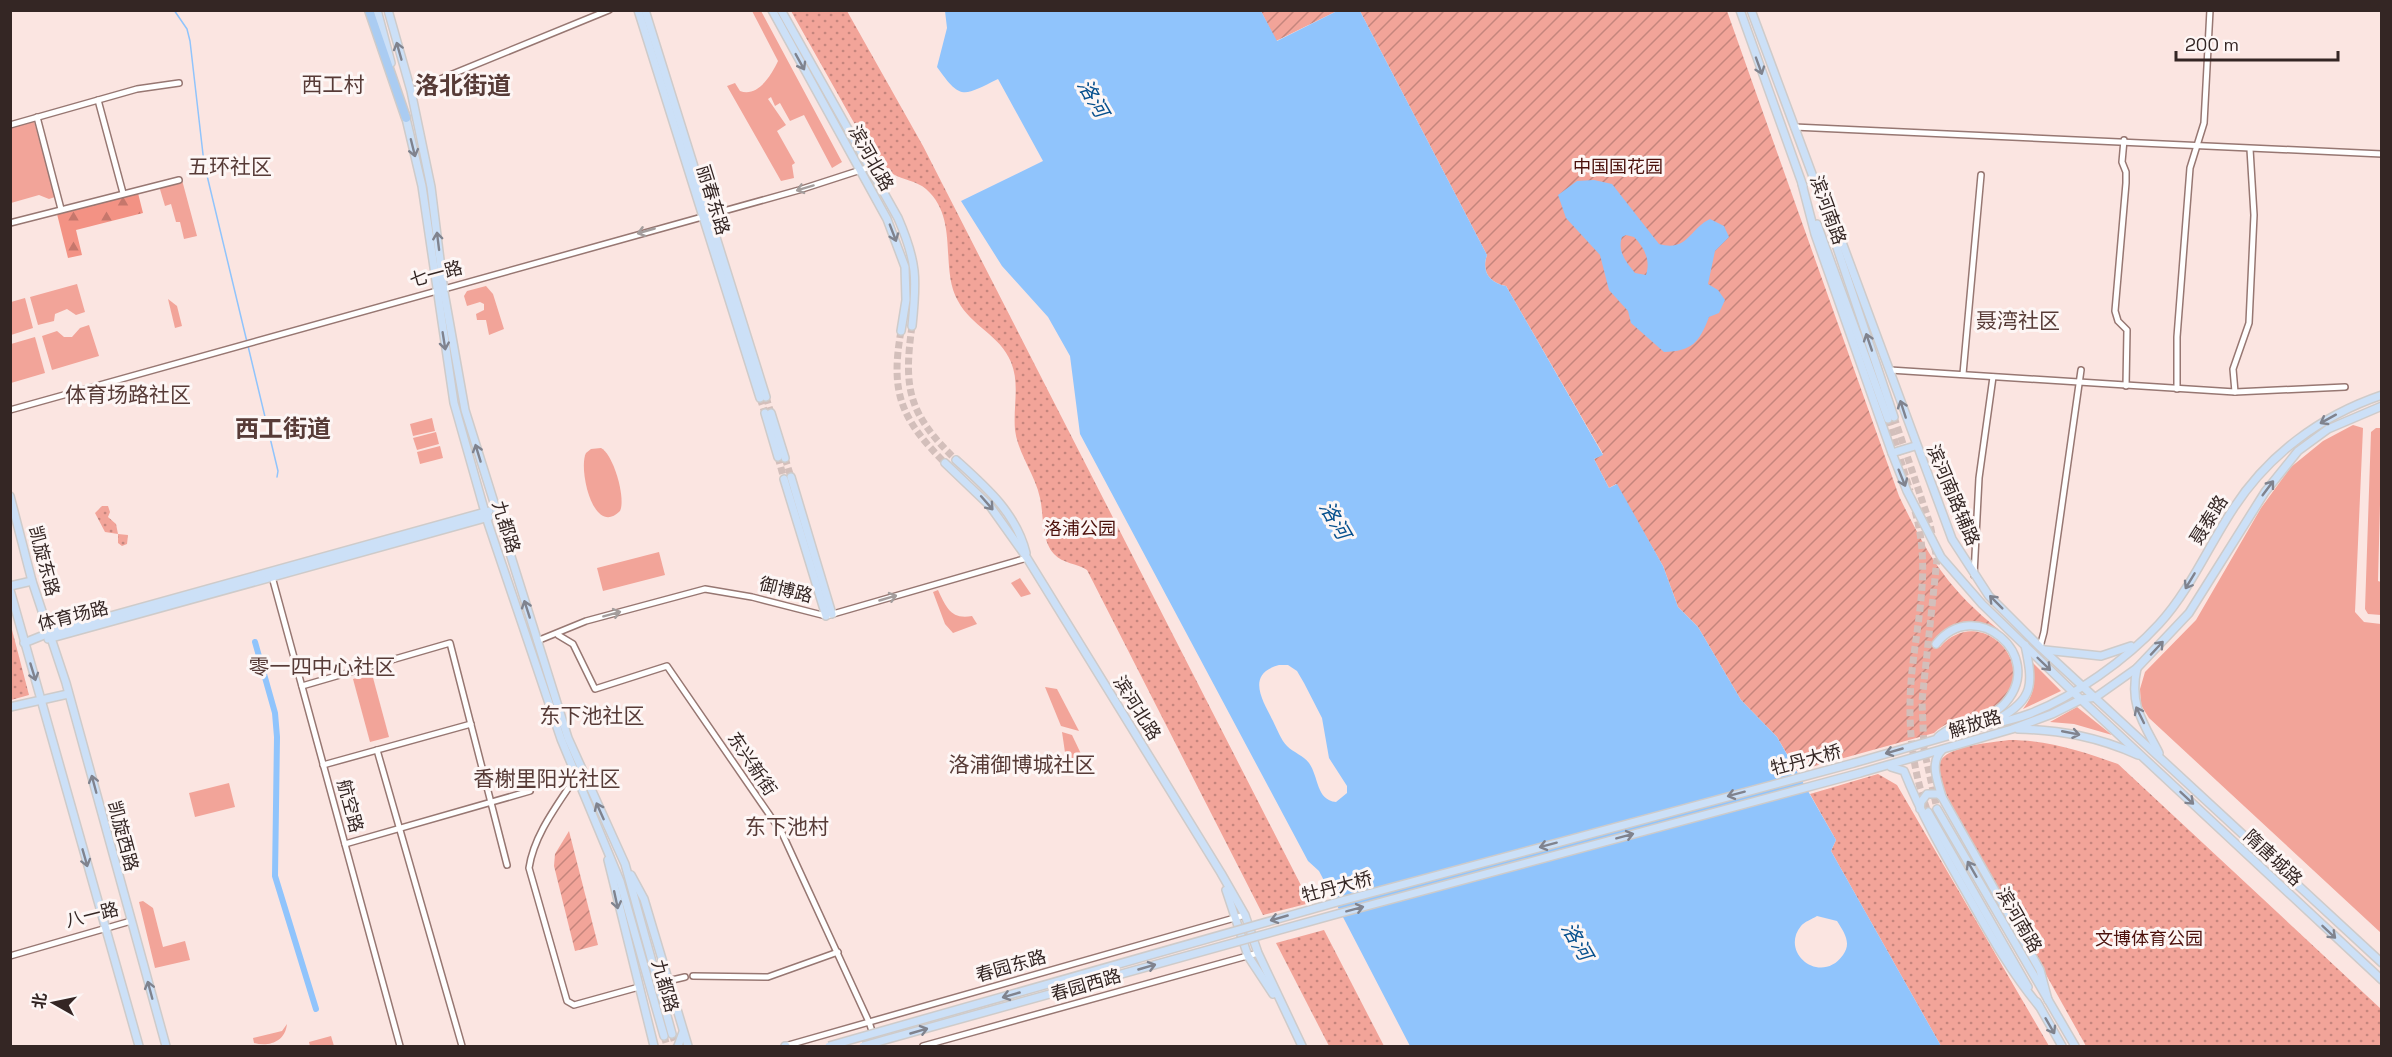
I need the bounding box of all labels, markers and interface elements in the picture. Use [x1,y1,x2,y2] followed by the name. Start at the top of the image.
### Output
[2176,24,2338,62] scale bar
[2185,33,2239,56] text: 200 m
[393,41,404,60] one-way arrow
[795,52,806,70] one-way arrow
[1755,56,1766,74] one-way arrow
[415,70,511,101] district label: 洛北街道
[302,71,365,98] district label: 西工村
[1072,74,1116,125] water label: 洛河
[844,121,899,195] street label: 滨河北路
[408,139,420,158] one-way arrow
[188,153,272,180] district label: 五环社区
[1573,155,1663,178] park label: 中国国花园
[692,162,735,238] street label: 丽春东路
[1805,172,1852,248] street label: 滨河南路
[796,183,815,194] one-way arrow
[888,223,899,242] one-way arrow
[637,226,656,238] one-way arrow
[432,232,443,252] one-way arrow
[407,255,465,292] street label: 七一路
[1976,307,2060,334] district label: 聂湾社区
[439,330,450,350] one-way arrow
[1862,333,1873,352] one-way arrow
[65,381,191,408] district label: 体育场路社区
[1897,400,1908,419] one-way arrow
[235,413,331,444] district label: 西工街道
[2320,413,2337,425] one-way arrow
[1922,441,1985,549] street label: 滨河南路辅路
[472,444,483,463] one-way arrow
[1897,468,1908,487] one-way arrow
[2262,480,2275,496] one-way arrow
[2185,491,2233,549] street label: 聂泰路
[980,496,994,511] one-way arrow
[1314,496,1358,547] water label: 洛河
[488,498,525,556] street label: 九都路
[1044,517,1116,540] park label: 洛浦公园
[24,523,65,599] street label: 凯旋东路
[757,572,815,607] street label: 御博路
[2183,572,2195,589] one-way arrow
[878,592,897,603] one-way arrow
[1988,595,2003,610] one-way arrow
[35,596,111,635] street label: 体育场路
[520,600,531,619] one-way arrow
[602,608,621,619] one-way arrow
[2150,640,2164,655] one-way arrow
[249,653,396,680] district label: 零一四中心社区
[2037,656,2052,671] one-way arrow
[28,662,39,681] one-way arrow
[1109,671,1166,744] street label: 滨河北路
[540,702,645,729] district label: 东下池社区
[1946,705,2004,742] street label: 解放路
[2133,706,2145,724] one-way arrow
[723,727,782,800] street label: 东兴新街
[2060,728,2080,739] one-way arrow
[1768,739,1844,780] street label: 牡丹大桥
[1885,746,1904,757] one-way arrow
[949,751,1096,778] district label: 洛浦御博城社区
[474,765,621,792] district label: 香榭里阳光社区
[87,774,99,793] one-way arrow
[332,777,369,835] street label: 航空路
[1727,789,1746,801] one-way arrow
[2179,791,2194,805] one-way arrow
[103,798,144,874] street label: 凯旋西路
[594,803,605,821] one-way arrow
[745,813,829,840] district label: 东下池村
[2239,825,2308,891] street label: 隋唐城路
[1615,830,1634,842] one-way arrow
[1539,840,1558,851] one-way arrow
[80,848,92,867] one-way arrow
[1965,861,1977,878] one-way arrow
[1299,866,1375,907] street label: 牡丹大桥
[1991,883,2047,957] street label: 滨河南路
[611,891,623,910] one-way arrow
[63,897,121,932] street label: 八一路
[1345,902,1364,914] one-way arrow
[1270,913,1289,924] one-way arrow
[1556,917,1600,968] water label: 洛河
[2322,925,2337,939] one-way arrow
[2095,927,2203,950] park label: 文博体育公园
[973,945,1049,986] street label: 春园东路
[647,957,684,1015] street label: 九都路
[1137,961,1156,972] one-way arrow
[1048,964,1124,1005] street label: 春园西路
[24,973,84,1033] north arrow
[144,981,156,1000] one-way arrow
[1002,990,1021,1001] one-way arrow
[28,991,51,1010] text: 北
[2045,1017,2057,1034] one-way arrow
[909,1025,928,1036] one-way arrow

